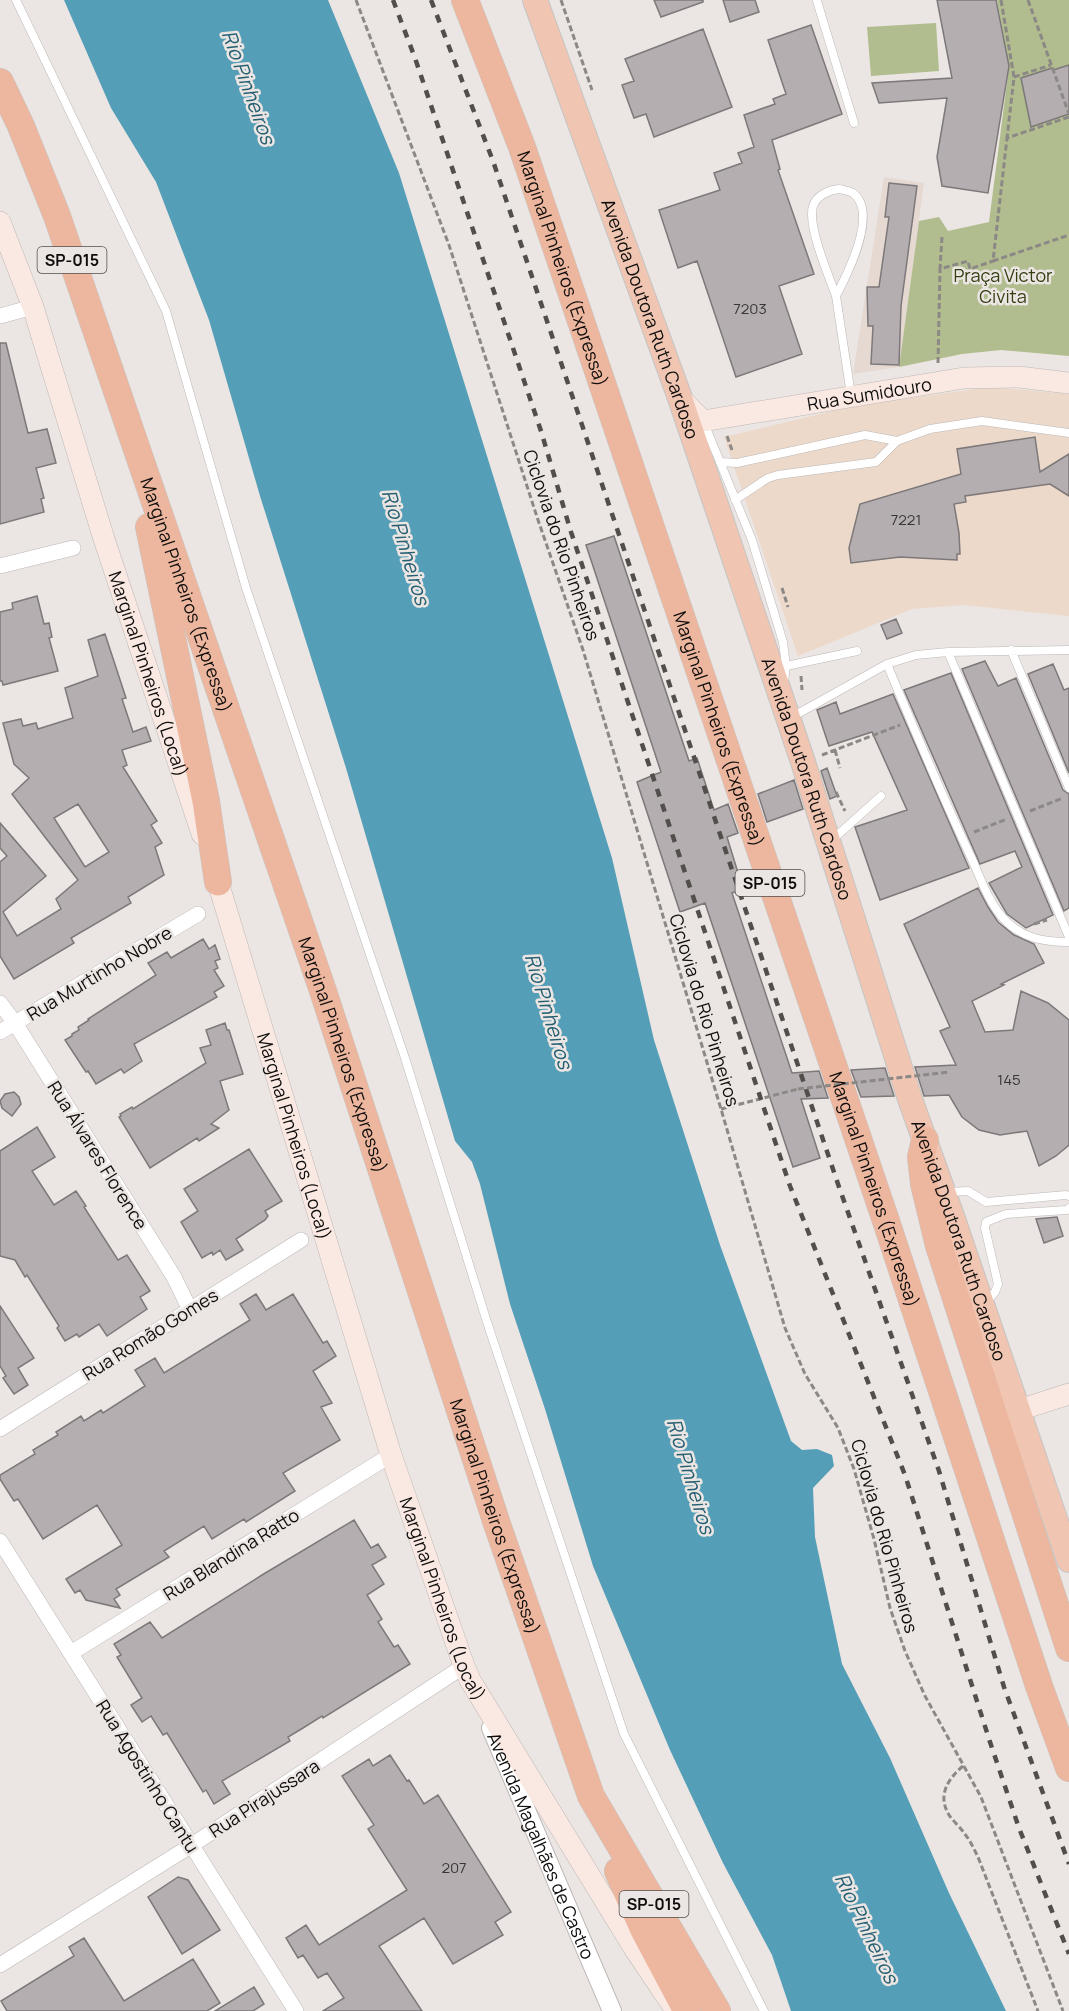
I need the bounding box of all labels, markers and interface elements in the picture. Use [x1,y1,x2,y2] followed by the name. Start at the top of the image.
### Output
[216,26,283,149] water label: Rio Pinheiros
[512,148,614,389] street label: Marginal Pinheiros (Expressa)
[596,195,705,442] street label: Avenida Doutora Ruth Cardoso
[38,247,106,273] road number: SP-015
[953,263,1053,308] park label: Praça Victor Civita
[733,298,767,319] house number: 7203
[805,372,933,416] street label: Rua Sumidouro
[518,446,606,644] street label: Ciclovia do Rio Pinheiros
[135,474,238,715] street label: Marginal Pinheiros (Expressa)
[376,486,437,609] water label: Rio Pinheiros
[891,509,921,530] house number: 7221
[104,568,194,780] street label: Marginal Pinheiros (Local)
[668,608,770,850] street label: Marginal Pinheiros (Expressa)
[757,654,858,903] street label: Avenida Doutora Ruth Cardoso
[736,870,804,896] road number: SP-015
[664,911,746,1109] street label: Ciclovia do Rio Pinheiros
[22,920,176,1026] street label: Rua Murtinho Nobre
[293,934,394,1176] street label: Marginal Pinheiros (Expressa)
[519,950,580,1073] water label: Rio Pinheiros
[252,1030,337,1243] street label: Marginal Pinheiros (Local)
[824,1068,925,1310] street label: Marginal Pinheiros (Expressa)
[997,1069,1021,1090] house number: 145
[42,1076,154,1234] street label: Rua Álvares Florence
[906,1116,1012,1364] street label: Avenida Doutora Ruth Cardoso
[78,1283,222,1385] street label: Rua Romão Gomes
[445,1396,546,1637] street label: Marginal Pinheiros (Expressa)
[661,1415,722,1538] water label: Rio Pinheiros
[846,1436,924,1636] street label: Ciclovia do Rio Pinheiros
[394,1494,492,1705] street label: Marginal Pinheiros (Local)
[158,1502,304,1606] street label: Rua Blandina Ratto
[91,1695,205,1857] street label: Rua Agostinho Cantu
[482,1729,600,1963] street label: Avenida Magalhães de Castro
[204,1753,324,1843] street label: Rua Pirajussara
[441,1857,467,1878] house number: 207
[829,1868,906,1989] water label: Rio Pinheiros
[620,1891,688,1917] road number: SP-015

